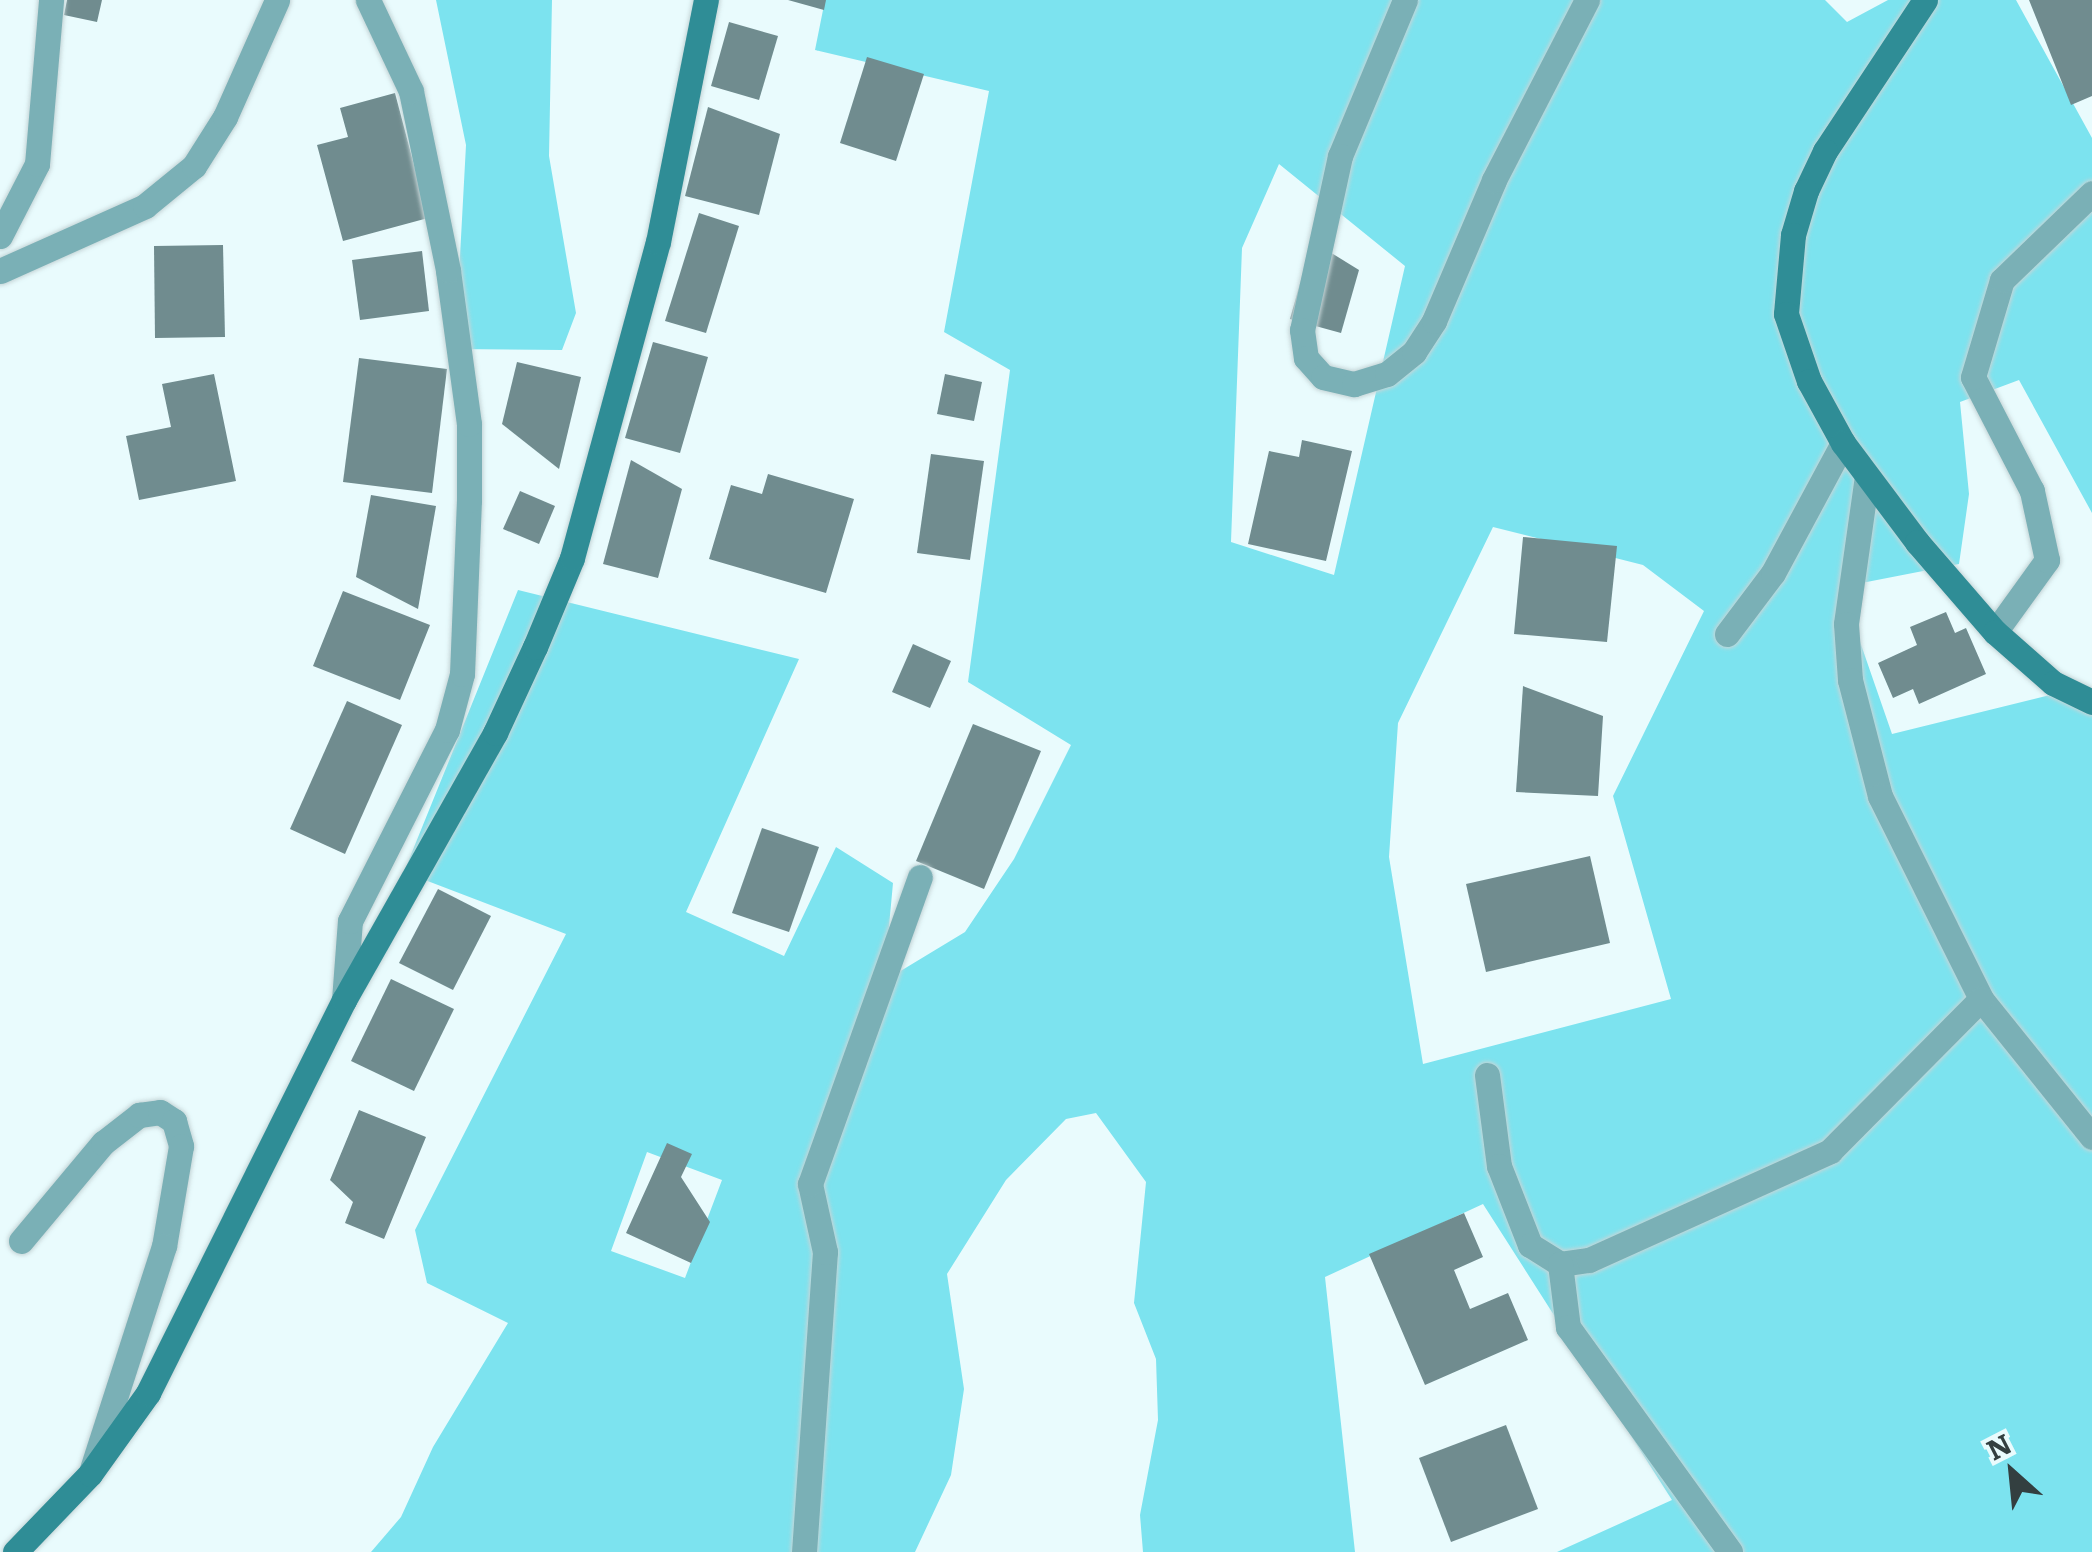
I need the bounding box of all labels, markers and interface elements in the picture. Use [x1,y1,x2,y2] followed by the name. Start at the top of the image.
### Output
[1978,1421,2018,1469] text: N
[1962,1422,2062,1522] north arrow

